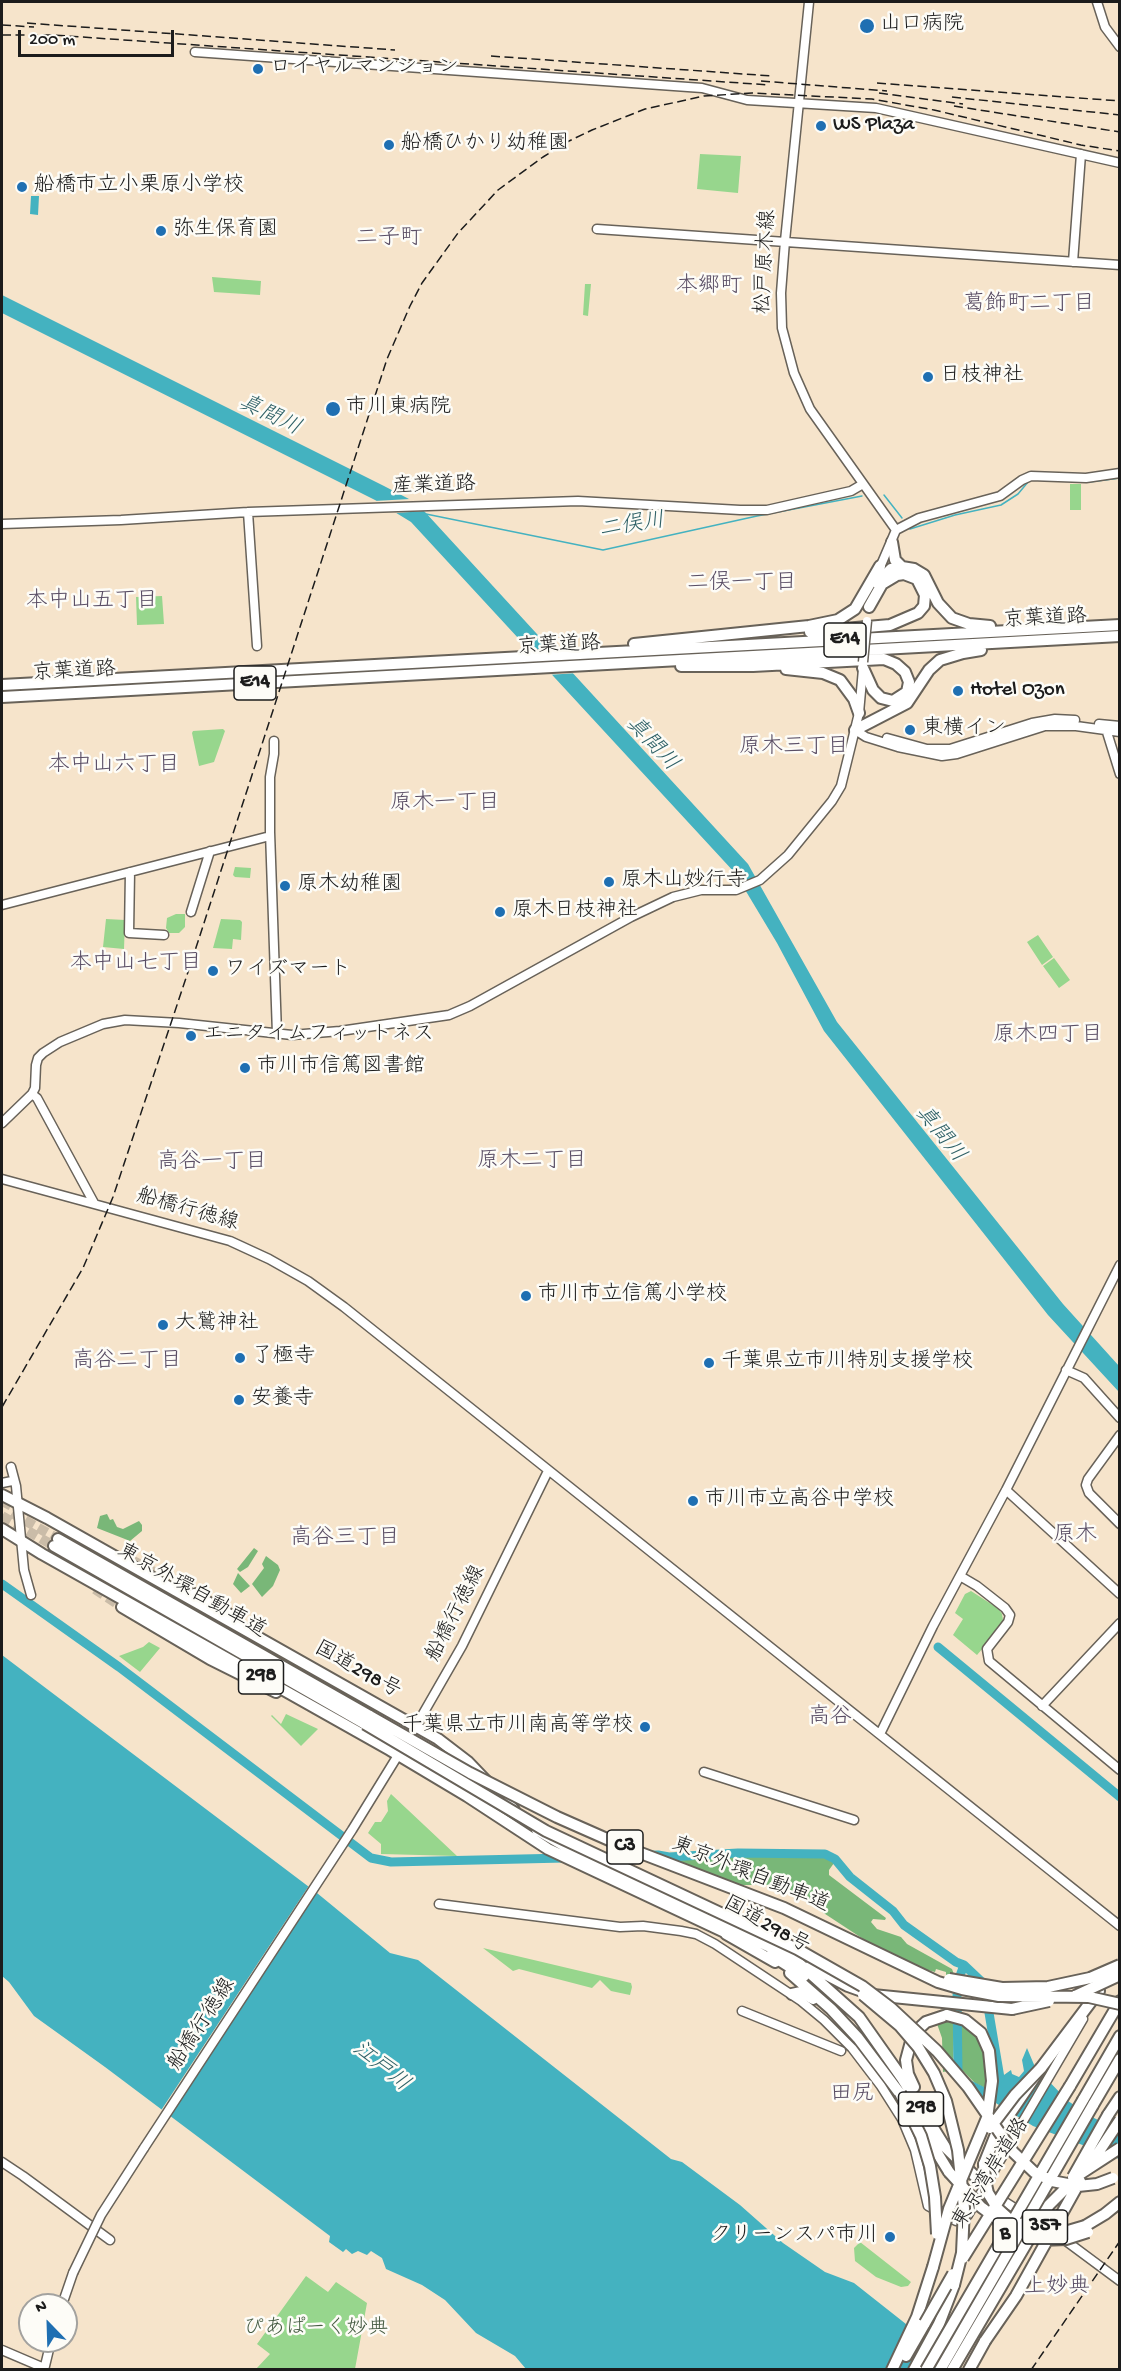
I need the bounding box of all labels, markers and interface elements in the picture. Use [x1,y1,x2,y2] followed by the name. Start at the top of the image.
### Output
[880,13,964,39] place label: 山口病院
[858,17,876,35] marker: 山口病院
[21,18,177,56] scale bar
[29,30,75,51] text: 200 m
[270,56,459,82] place label: ロイヤルマンション
[251,62,265,76] marker: ロイヤルマンション
[833,113,914,139] place label: WS Plaza
[814,119,828,133] marker: WS Plaza
[401,132,569,158] place label: 船橋ひかり幼稚園
[382,138,396,152] marker: 船橋ひかり幼稚園
[34,174,244,200] place label: 船橋市立小栗原小学校
[15,180,29,194] marker: 船橋市立小栗原小学校
[752,209,782,315] street label: 松戸原木線
[173,218,278,244] place label: 弥生保育園
[154,224,168,238] marker: 弥生保育園
[356,227,422,253] district label: 二子町
[676,275,742,301] district label: 本郷町
[963,293,1095,319] district label: 葛飾町二丁目
[940,364,1024,390] place label: 日枝神社
[921,370,935,384] marker: 日枝神社
[234,391,304,443] water label: 真間川
[346,396,451,422] place label: 市川東病院
[324,400,342,418] marker: 市川東病院
[392,473,476,501] street label: 産業道路
[597,509,667,545] water label: 二俣川
[687,572,797,598] district label: 二俣一丁目
[26,590,158,616] district label: 本中山五丁目
[1002,605,1088,635] street label: 京葉道路
[824,623,866,657] road number: E14
[516,632,602,662] street label: 京葉道路
[31,658,117,688] street label: 京葉道路
[234,666,276,700] road number: E14
[970,678,1065,704] place label: Hotel Ozon
[951,684,965,698] marker: Hotel Ozon
[619,712,683,778] water label: 真間川
[922,717,1006,743] place label: 東横イン
[903,723,917,737] marker: 東横イン
[739,736,849,762] district label: 原木三丁目
[48,754,180,780] district label: 本中山六丁目
[390,792,500,818] district label: 原木一丁目
[621,869,747,895] place label: 原木山妙行寺
[297,873,402,899] place label: 原木幼稚園
[602,875,616,889] marker: 原木山妙行寺
[278,879,292,893] marker: 原木幼稚園
[512,899,638,925] place label: 原木日枝神社
[493,905,507,919] marker: 原木日枝神社
[70,952,202,978] district label: 本中山七丁目
[225,958,351,984] place label: ワイズマート
[206,964,220,978] marker: ワイズマート
[203,1023,434,1049] place label: エニタイムフィットネス
[993,1024,1103,1050] district label: 原木四丁目
[184,1029,198,1043] marker: エニタイムフィットネス
[257,1055,425,1081] place label: 市川市信篤図書館
[238,1061,252,1075] marker: 市川市信篤図書館
[908,1101,970,1169] water label: 真間川
[477,1150,587,1176] district label: 原木二丁目
[157,1151,267,1177] district label: 高谷一丁目
[133,1184,241,1238] street label: 船橋行徳線
[538,1283,727,1309] place label: 市川市立信篤小学校
[519,1289,533,1303] marker: 市川市立信篤小学校
[175,1312,259,1338] place label: 大鷲神社
[156,1318,170,1332] marker: 大鷲神社
[252,1345,315,1371] place label: 了極寺
[72,1350,182,1376] district label: 高谷二丁目
[721,1350,973,1376] place label: 千葉県立市川特別支援学校
[233,1351,247,1365] marker: 了極寺
[702,1356,716,1370] marker: 千葉県立市川特別支援学校
[251,1387,314,1413] place label: 安養寺
[232,1393,246,1407] marker: 安養寺
[705,1488,894,1514] place label: 市川市立高谷中学校
[686,1494,700,1508] marker: 市川市立高谷中学校
[1053,1524,1097,1550] district label: 原木
[290,1527,400,1553] district label: 高谷三丁目
[112,1539,270,1645] street label: 東京外環自動車道
[422,1562,492,1666] street label: 船橋行徳線
[309,1637,405,1705] street label: 国道298号
[238,1660,284,1694] road number: 298
[808,1706,852,1732] district label: 高谷
[402,1714,633,1740] place label: 千葉県立市川南高等学校
[638,1720,652,1734] marker: 千葉県立市川南高等学校
[607,1830,643,1864] road number: C3
[667,1833,833,1919] street label: 東京外環自動車道
[718,1892,814,1960] street label: 国道298号
[164,1974,242,2076] street label: 船橋行徳線
[346,2037,414,2099] water label: 江戸川
[830,2083,874,2109] district label: 田尻
[898,2092,944,2126] road number: 298
[948,2114,1036,2234] street label: 東京湾岸道路
[1022,2210,1068,2244] road number: 357
[993,2218,1017,2252] road number: B
[710,2224,878,2250] place label: クリーンスパ市川
[883,2230,897,2244] marker: クリーンスパ市川
[1024,2276,1090,2302] district label: 上妙典
[18,2293,78,2353] north arrow
[33,2297,50,2319] text: N
[243,2317,389,2343] park label: ぴあぱーく妙典

